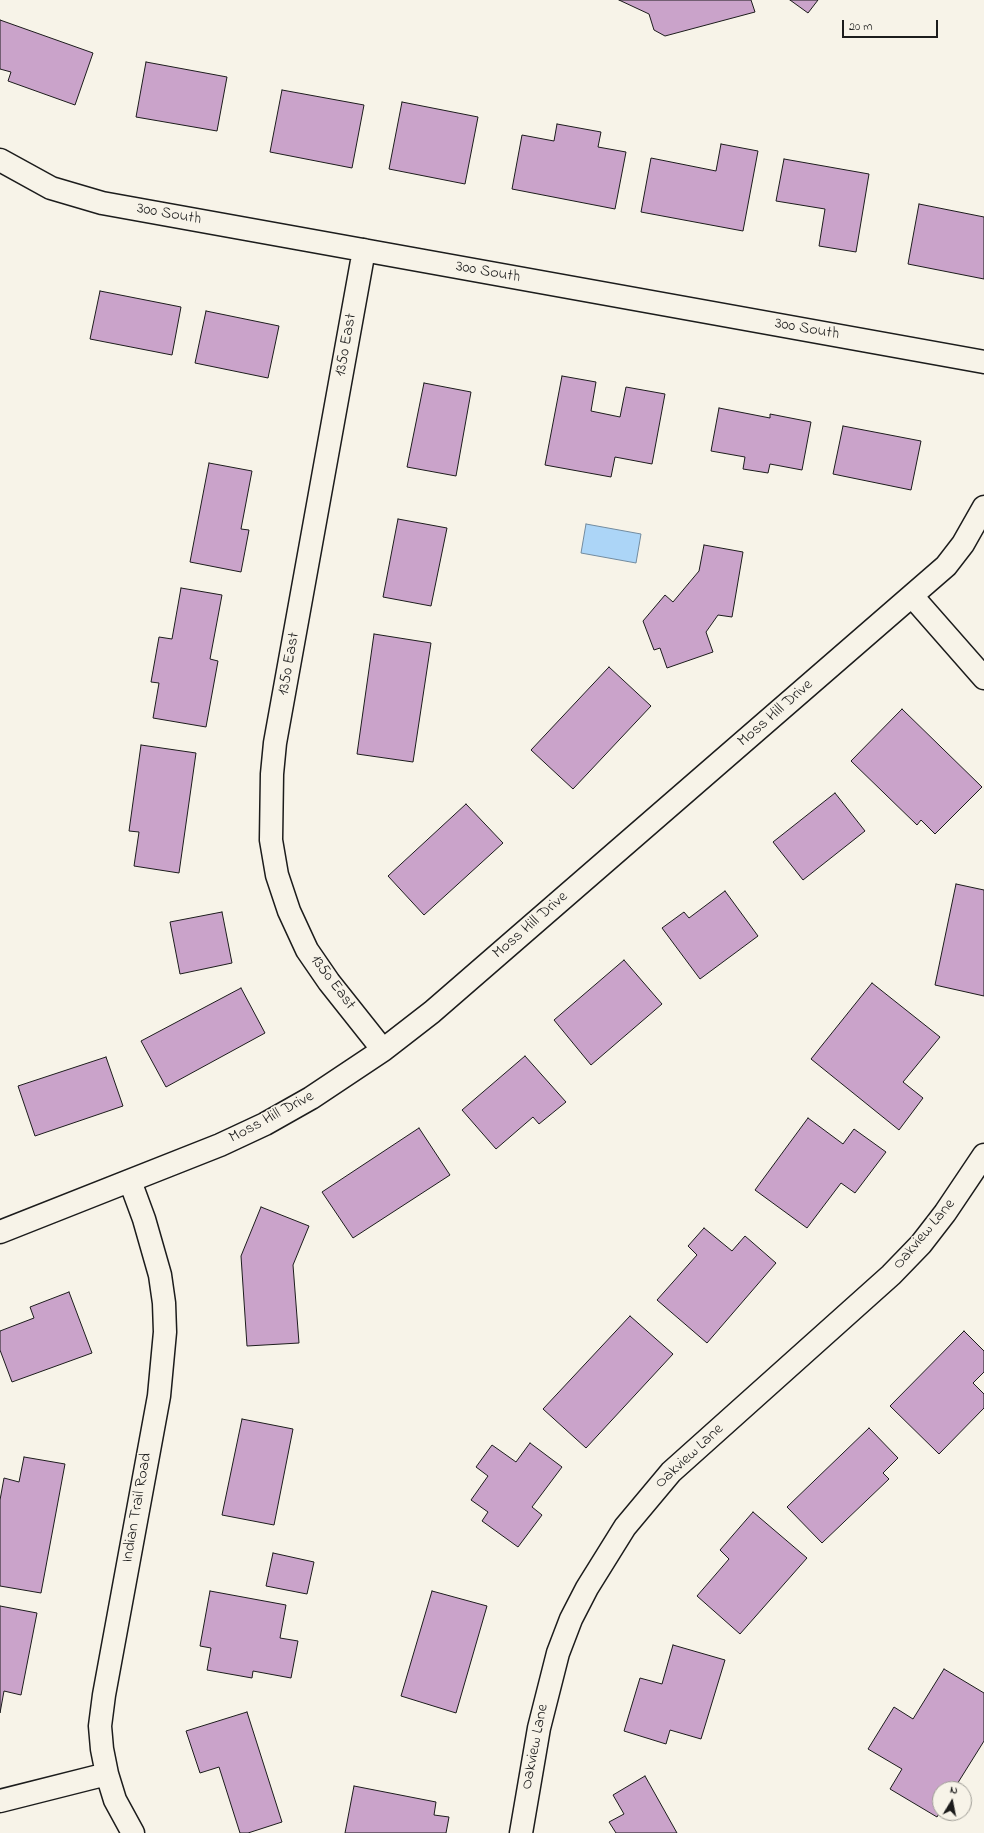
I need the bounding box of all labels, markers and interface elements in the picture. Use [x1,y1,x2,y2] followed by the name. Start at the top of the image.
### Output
[844,12,940,38] scale bar
[849,18,872,36] text: 20 m
[135,200,203,230] street label: 300 South
[454,258,522,288] street label: 300 South
[332,312,362,378] street label: 1350 East
[773,315,841,345] street label: 300 South
[275,631,305,697] street label: 1350 East
[735,676,817,752] street label: Moss Hill Drive
[490,888,572,964] street label: Moss Hill Drive
[305,952,359,1014] street label: 1350 East
[226,1088,318,1148] street label: Moss Hill Drive
[890,1196,960,1274] street label: Oakview Lane
[652,1420,728,1494] street label: Oakview Lane
[119,1452,157,1564] street label: Indian Trail Road
[518,1703,554,1791] street label: Oakview Lane
[932,1781,972,1821] north arrow
[949,1782,959,1799] text: N

